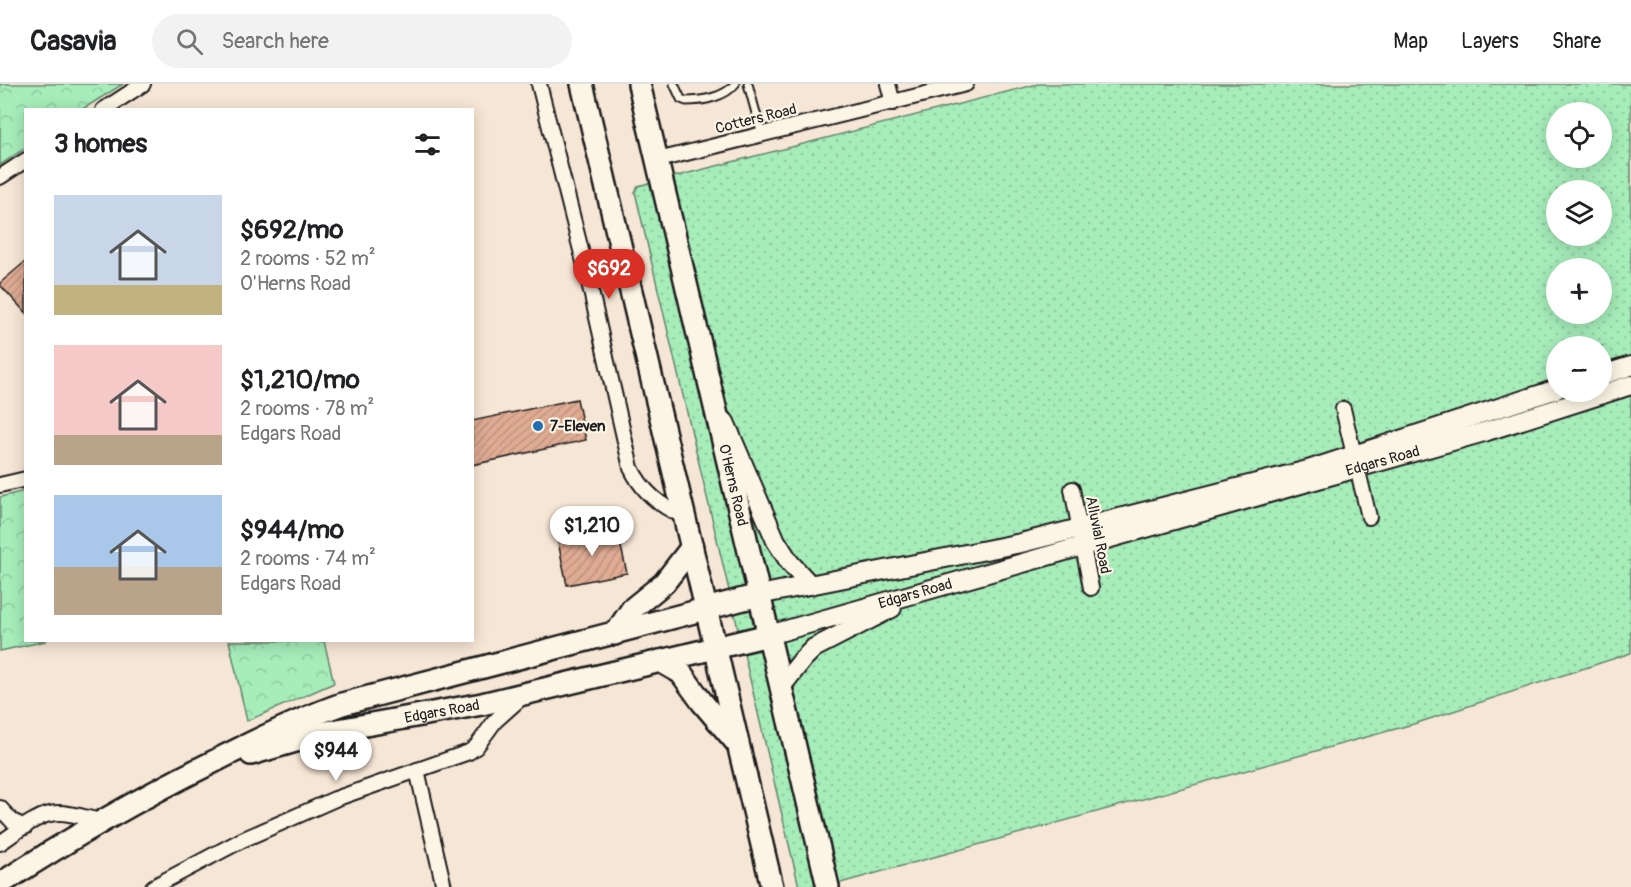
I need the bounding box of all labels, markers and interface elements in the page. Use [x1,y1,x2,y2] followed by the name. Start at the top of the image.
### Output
[152,14,572,68] search box
[30,24,116,59] text: Casavia
[173,25,206,58] icon: search
[221,27,329,55] text: Search here
[1393,28,1428,55] text: Map
[1461,28,1519,55] text: Layers
[1552,28,1601,55] text: Share
[713,100,799,138] street label: Cotters Road
[1546,102,1612,402] map controls
[1546,102,1612,168] button: locate
[54,128,147,160] text: 3 homes
[411,128,444,161] icon: filters
[1546,180,1612,246] button: layers
[240,214,344,246] text: $692/mo
[102,219,174,291] icon: home
[240,246,376,271] text: 2 rooms · 52 m²
[573,249,645,300] pin: $692
[587,256,631,281] text: $692
[1546,258,1612,324] button: +
[240,271,351,296] text: O'Herns Road
[1546,336,1612,402] button: −
[240,364,360,396] text: $1,210/mo
[102,369,174,441] icon: home
[240,396,374,421] text: 2 rooms · 78 m²
[550,417,606,436] place label: 7-Eleven
[531,419,545,433] marker: 7-Eleven
[240,421,341,446] text: Edgars Road
[1344,441,1422,480] street label: Edgars Road
[715,442,752,528] street label: O'Herns Road
[1081,495,1115,575] street label: Alluvial Road
[543,506,641,557] pin: $1,210
[564,513,620,538] text: $1,210
[240,514,344,546] text: $944/mo
[102,519,174,591] icon: home
[240,546,376,571] text: 2 rooms · 74 m²
[240,571,341,596] text: Edgars Road
[876,574,954,613] street label: Edgars Road
[403,695,481,727] street label: Edgars Road
[300,731,372,782] pin: $944
[314,738,358,763] text: $944

